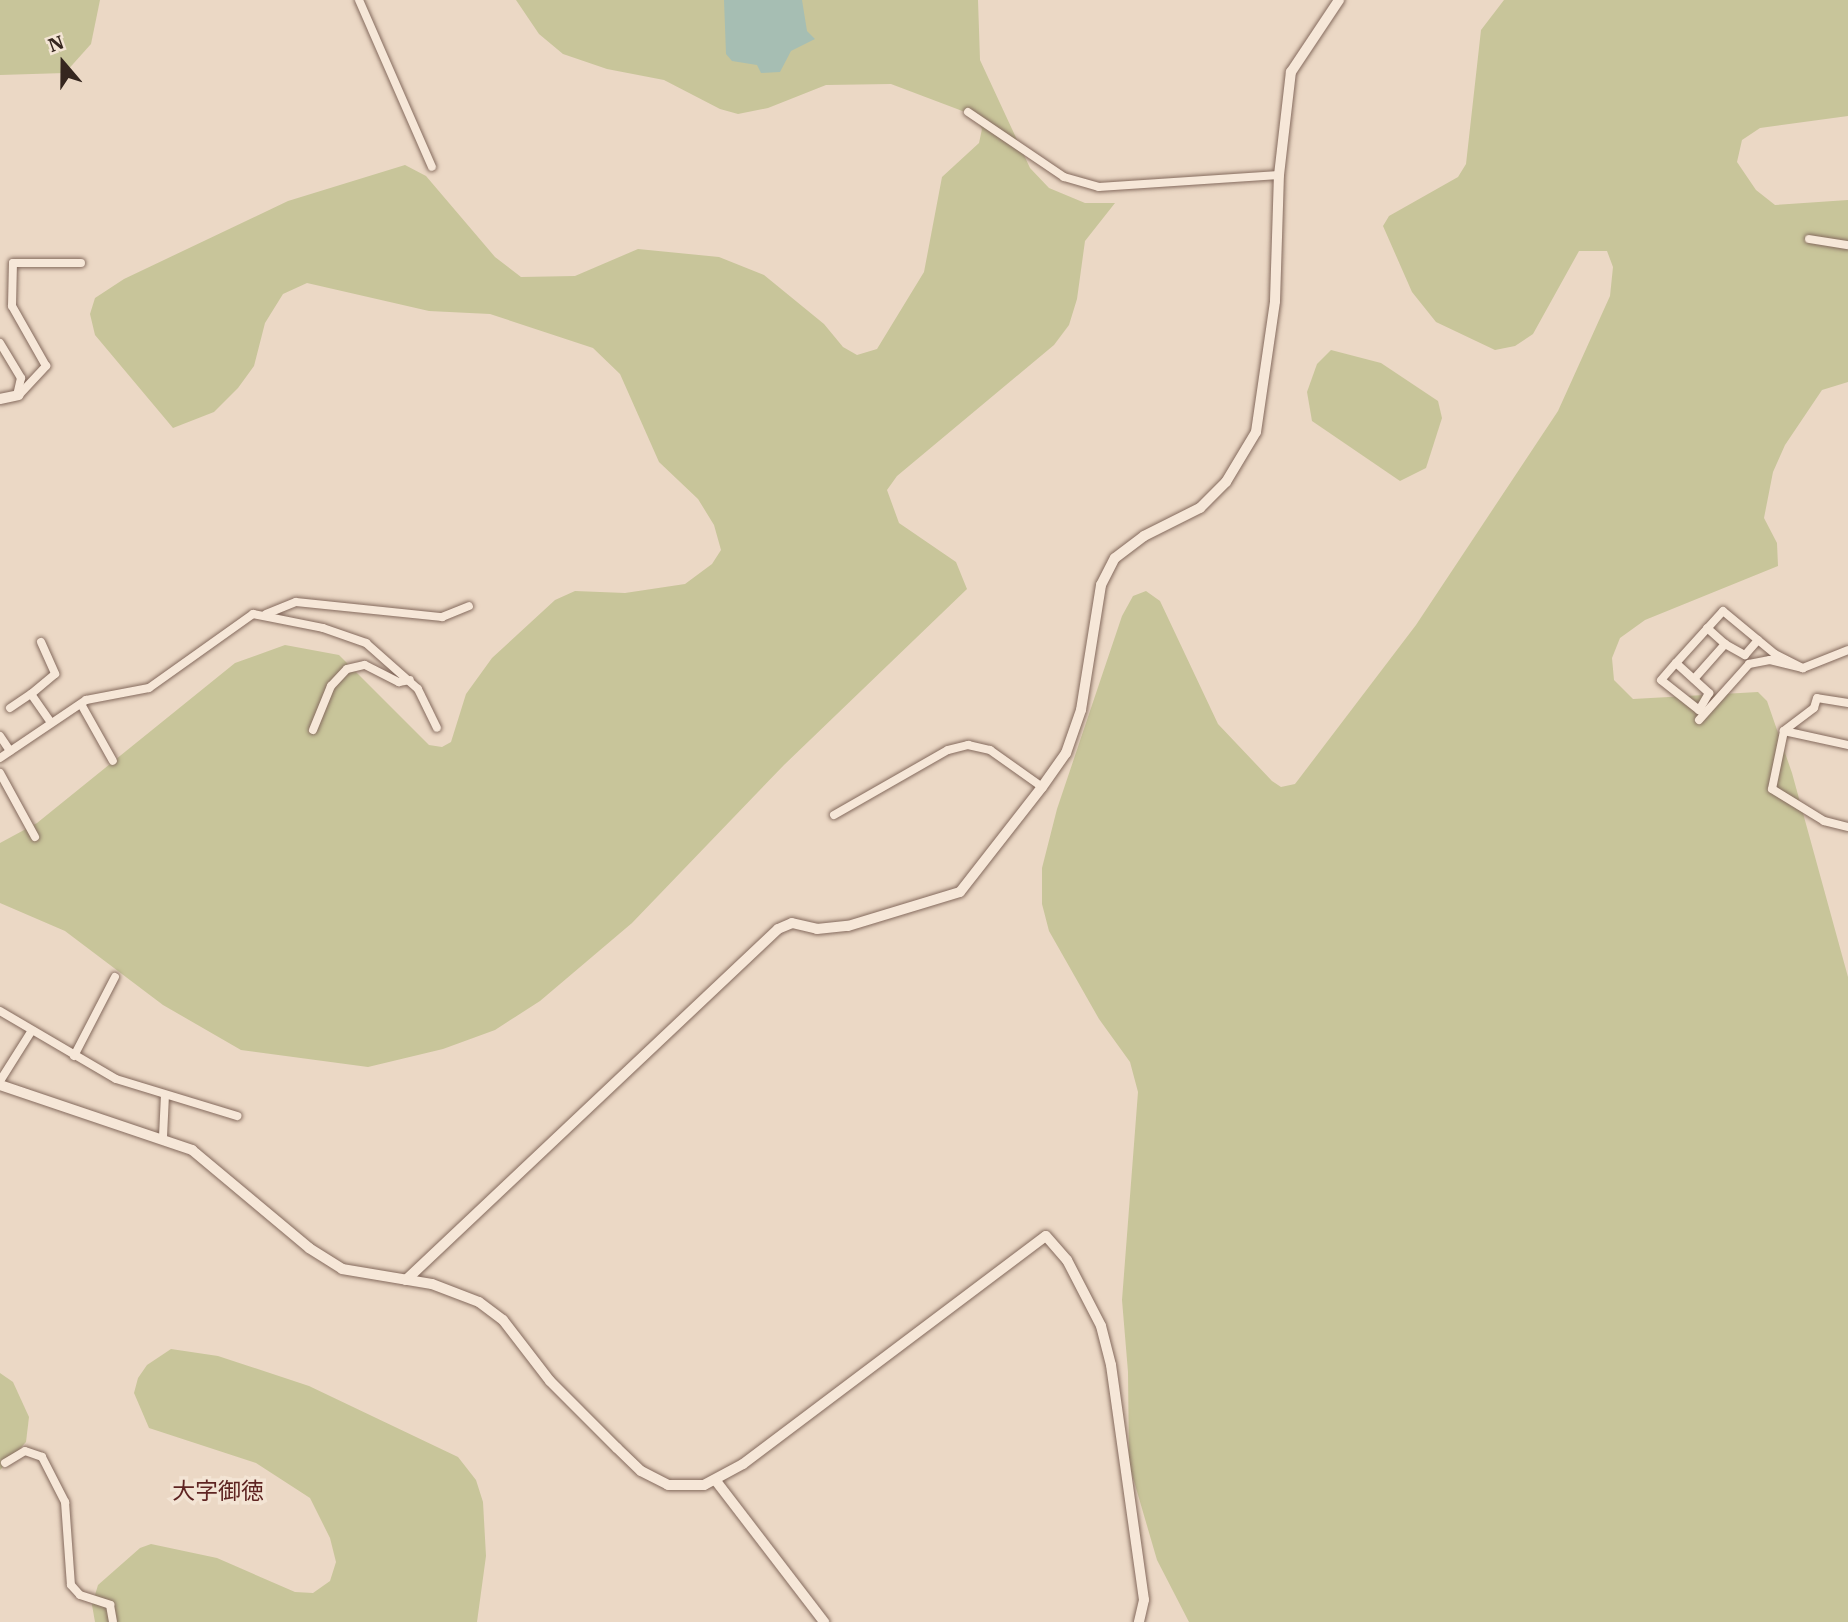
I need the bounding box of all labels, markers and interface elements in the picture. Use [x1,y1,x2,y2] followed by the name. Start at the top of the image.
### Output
[28,28,98,98] north arrow
[45,29,67,57] text: N
[172,1476,264,1504] district label: 大字御徳

